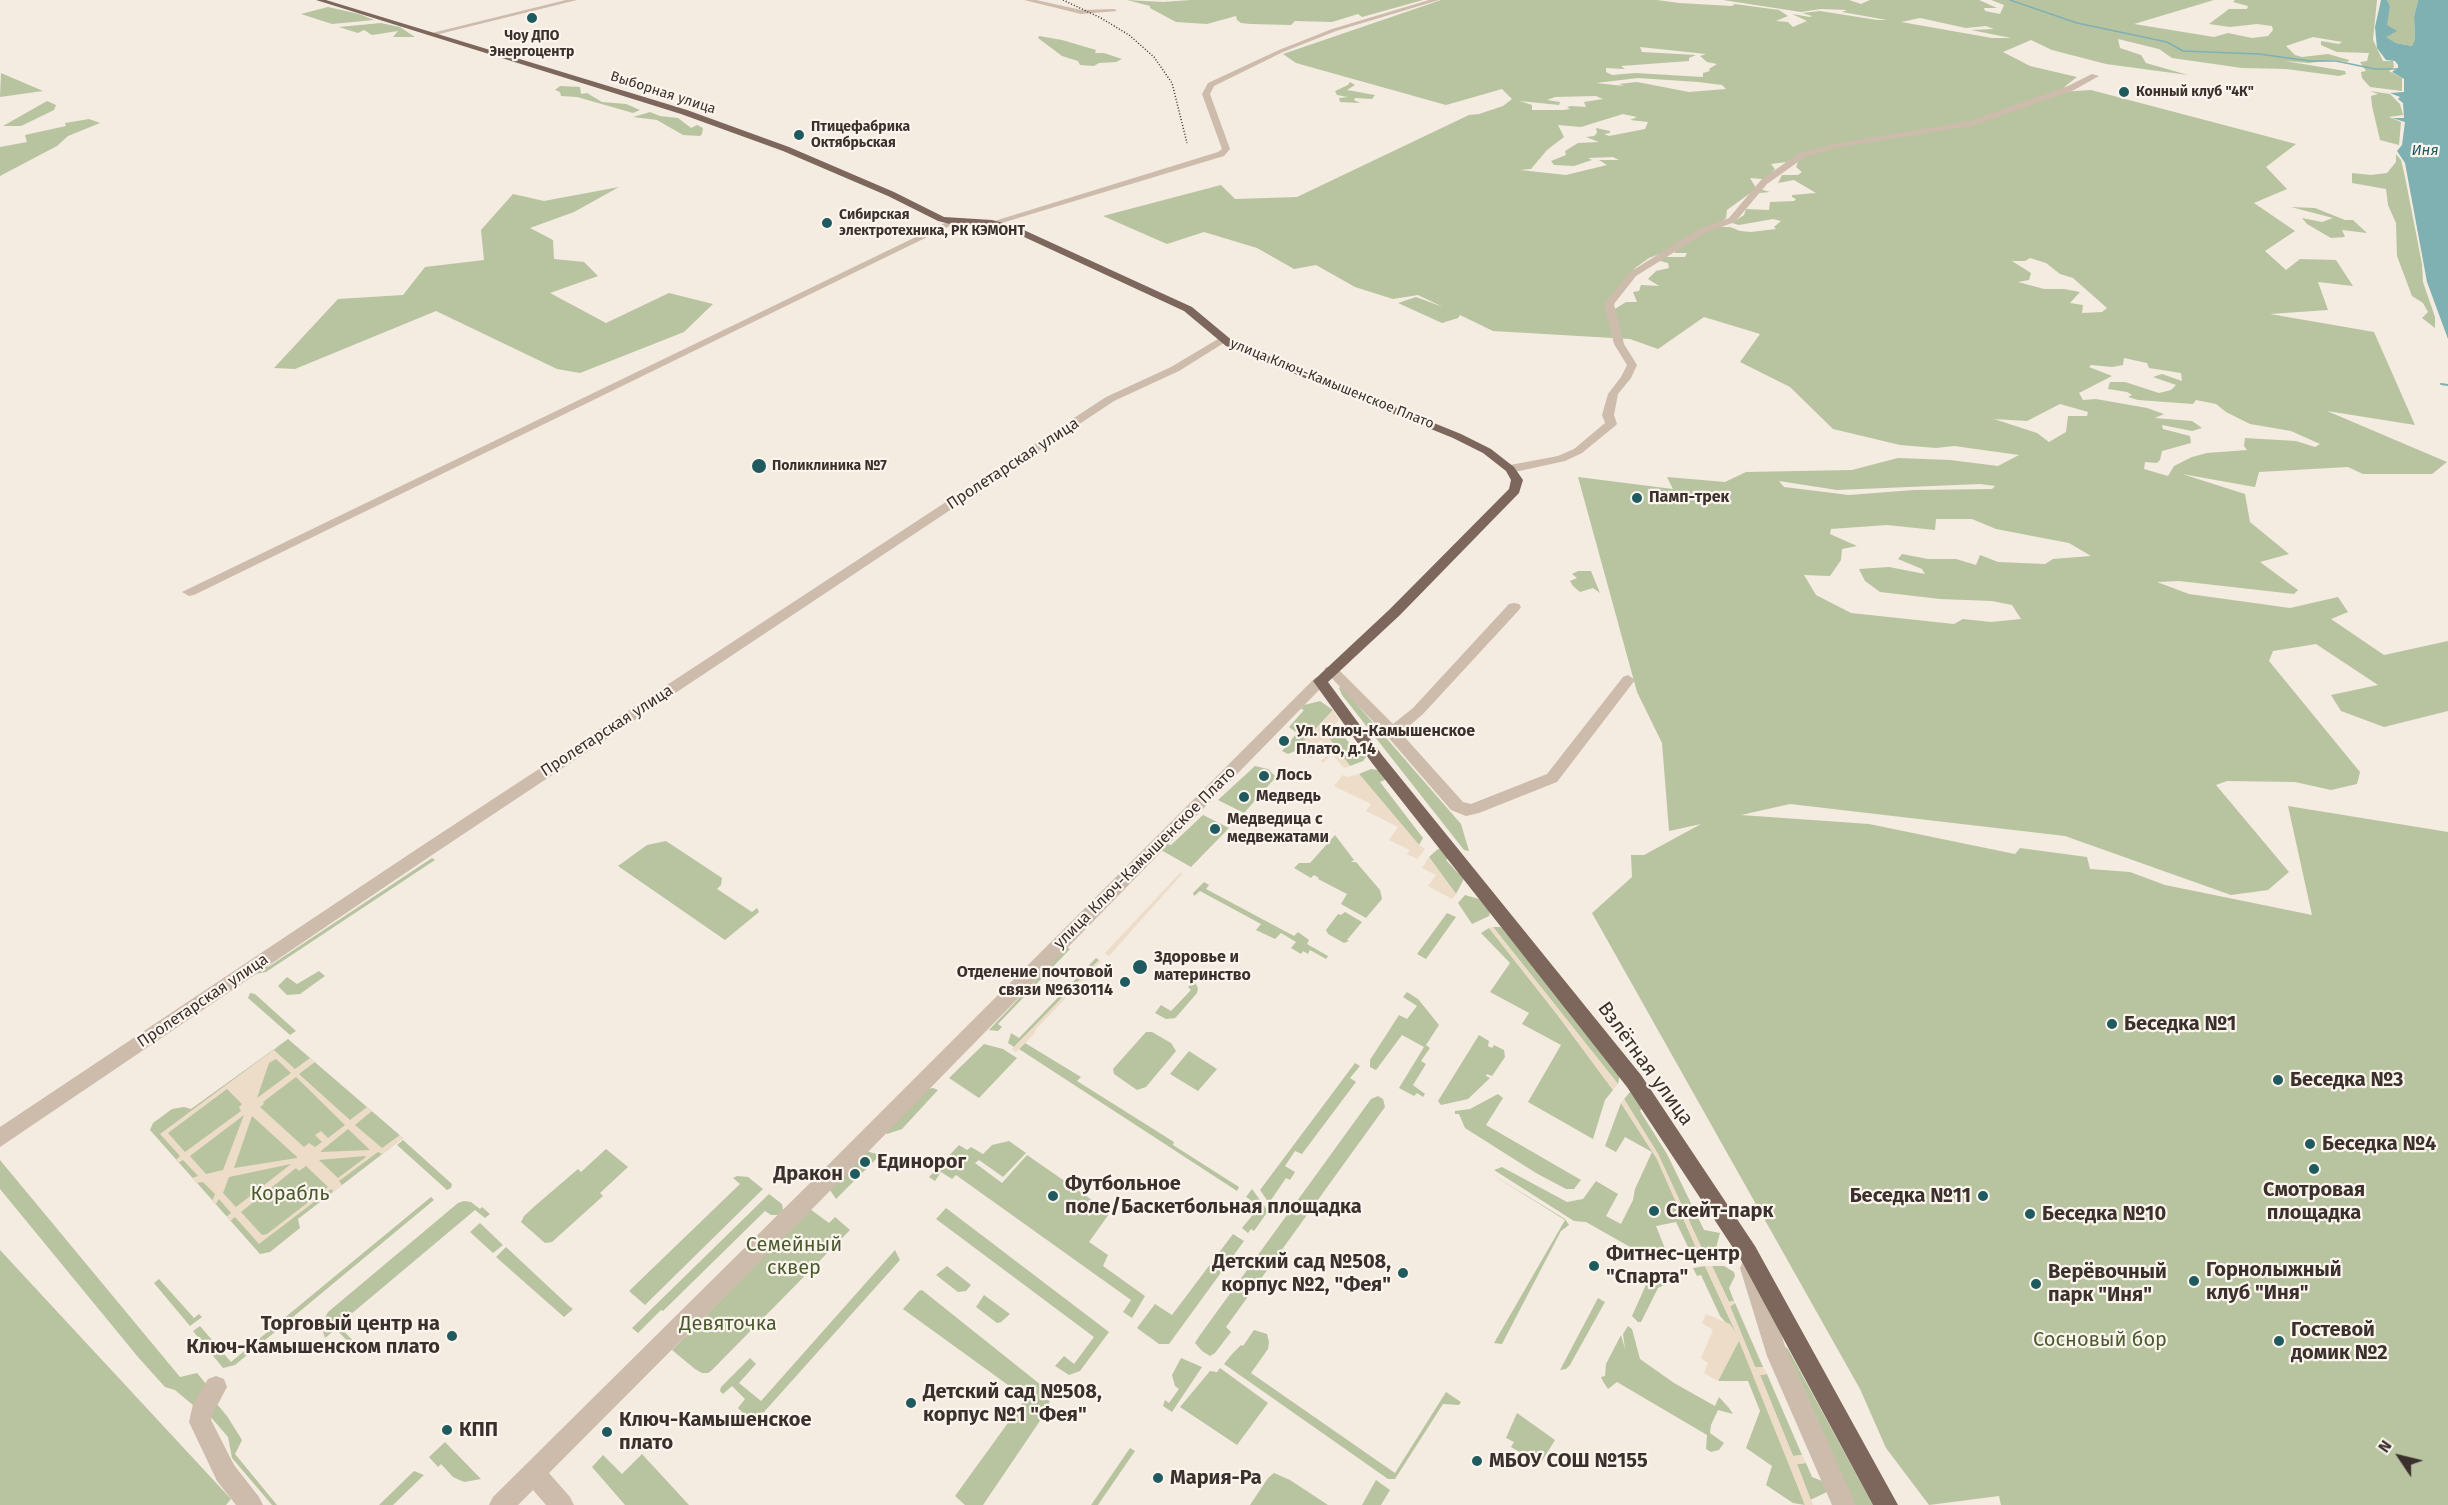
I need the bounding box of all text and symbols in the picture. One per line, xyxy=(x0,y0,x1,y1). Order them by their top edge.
marker: Чоу ДПО Энергоцентр xyxy=(525,11,539,25)
place label: Чоу ДПО Энергоцентр xyxy=(490,28,574,60)
street label: Выборная улица xyxy=(608,68,718,118)
place label: Конный клуб "4К" xyxy=(2136,84,2254,100)
marker: Конный клуб "4К" xyxy=(2117,85,2131,99)
place label: Птицефабрика Октябрьская xyxy=(811,119,910,152)
marker: Птицефабрика Октябрьская xyxy=(792,128,806,142)
water label: Иня xyxy=(2411,142,2439,160)
place label: Сибирская электротехника, РК КЭМОНТ xyxy=(839,207,1025,240)
marker: Сибирская электротехника, РК КЭМОНТ xyxy=(820,216,834,230)
street label: улица Ключ-Камышенское Плато xyxy=(1228,335,1436,433)
street label: Пролетарская улица xyxy=(943,414,1083,514)
marker: Поликлиника №7 xyxy=(750,457,768,475)
place label: Поликлиника №7 xyxy=(772,458,887,474)
place label: Памп-трек xyxy=(1649,488,1729,508)
marker: Памп-трек xyxy=(1630,491,1644,505)
street label: Пролетарская улица xyxy=(537,681,677,781)
place label: Ул. Ключ-Камышенское Плато, д.14 xyxy=(1296,722,1475,760)
marker: Ул. Ключ-Камышенское Плато, д.14 xyxy=(1277,734,1291,748)
street label: улица Ключ-Камышенское Плато xyxy=(1050,763,1240,953)
place label: Лось xyxy=(1276,766,1312,786)
marker: Лось xyxy=(1257,769,1271,783)
place label: Медведь xyxy=(1256,787,1321,807)
marker: Медведь xyxy=(1237,790,1251,804)
place label: Медведица с медвежатами xyxy=(1227,810,1329,848)
marker: Медведица с медвежатами xyxy=(1208,822,1222,836)
place label: Здоровье и материнство xyxy=(1154,948,1251,986)
street label: Пролетарская улица xyxy=(134,950,272,1052)
marker: Здоровье и материнство xyxy=(1131,958,1149,976)
place label: Отделение почтовой связи №630114 xyxy=(957,963,1113,1001)
marker: Отделение почтовой связи №630114 xyxy=(1118,975,1132,989)
street label: Взлётная улица xyxy=(1592,997,1698,1131)
place label: Беседка №1 xyxy=(2124,1012,2236,1036)
marker: Беседка №1 xyxy=(2105,1017,2119,1031)
place label: Беседка №3 xyxy=(2290,1068,2403,1092)
marker: Беседка №3 xyxy=(2271,1073,2285,1087)
place label: Беседка №4 xyxy=(2322,1132,2436,1156)
marker: Беседка №4 xyxy=(2303,1137,2317,1151)
place label: Единорог xyxy=(877,1150,966,1174)
marker: Единорог xyxy=(858,1155,872,1169)
place label: Дракон xyxy=(774,1162,843,1186)
marker: Смотровая площадка xyxy=(2307,1162,2321,1176)
marker: Дракон xyxy=(848,1167,862,1181)
place label: Футбольное поле/Баскетбольная площадка xyxy=(1065,1172,1362,1219)
place label: Смотровая площадка xyxy=(2263,1178,2365,1225)
park label: Корабль xyxy=(251,1182,329,1206)
place label: Беседка №11 xyxy=(1850,1184,1971,1208)
marker: Футбольное поле/Баскетбольная площадка xyxy=(1046,1189,1060,1203)
marker: Беседка №11 xyxy=(1976,1189,1990,1203)
place label: Скейт-парк xyxy=(1666,1199,1774,1223)
place label: Беседка №10 xyxy=(2042,1202,2166,1226)
marker: Скейт-парк xyxy=(1647,1204,1661,1218)
marker: Беседка №10 xyxy=(2023,1207,2037,1221)
park label: Семейный сквер xyxy=(746,1233,842,1280)
place label: Фитнес-центр "Спарта" xyxy=(1606,1242,1740,1289)
place label: Детский сад №508, корпус №2, "Фея" xyxy=(1212,1250,1391,1297)
place label: Горнолыжный клуб "Иня" xyxy=(2206,1258,2342,1305)
marker: Фитнес-центр "Спарта" xyxy=(1587,1259,1601,1273)
place label: Верёвочный парк "Иня" xyxy=(2048,1260,2167,1307)
marker: Детский сад №508, корпус №2, "Фея" xyxy=(1396,1266,1410,1280)
marker: Горнолыжный клуб "Иня" xyxy=(2187,1274,2201,1288)
marker: Верёвочный парк "Иня" xyxy=(2029,1277,2043,1291)
place label: Торговый центр на Ключ-Камышенском плато xyxy=(186,1312,440,1359)
park label: Девяточка xyxy=(679,1312,777,1336)
place label: Гостевой домик №2 xyxy=(2291,1318,2388,1365)
park label: Сосновый бор xyxy=(2033,1328,2167,1352)
marker: Торговый центр на Ключ-Камышенском плато xyxy=(445,1329,459,1343)
marker: Гостевой домик №2 xyxy=(2272,1334,2286,1348)
place label: Детский сад №508, корпус №1 "Фея" xyxy=(923,1380,1102,1427)
marker: Детский сад №508, корпус №1 "Фея" xyxy=(904,1396,918,1410)
place label: Ключ-Камышенское плато xyxy=(619,1408,811,1455)
place label: КПП xyxy=(459,1418,498,1442)
marker: КПП xyxy=(440,1423,454,1437)
marker: Ключ-Камышенское плато xyxy=(600,1425,614,1439)
north arrow xyxy=(2370,1427,2430,1487)
text: N xyxy=(2374,1437,2396,1456)
place label: МБОУ СОШ №155 xyxy=(1489,1449,1648,1473)
marker: МБОУ СОШ №155 xyxy=(1470,1454,1484,1468)
place label: Мария-Ра xyxy=(1170,1466,1262,1490)
marker: Мария-Ра xyxy=(1151,1471,1165,1485)

